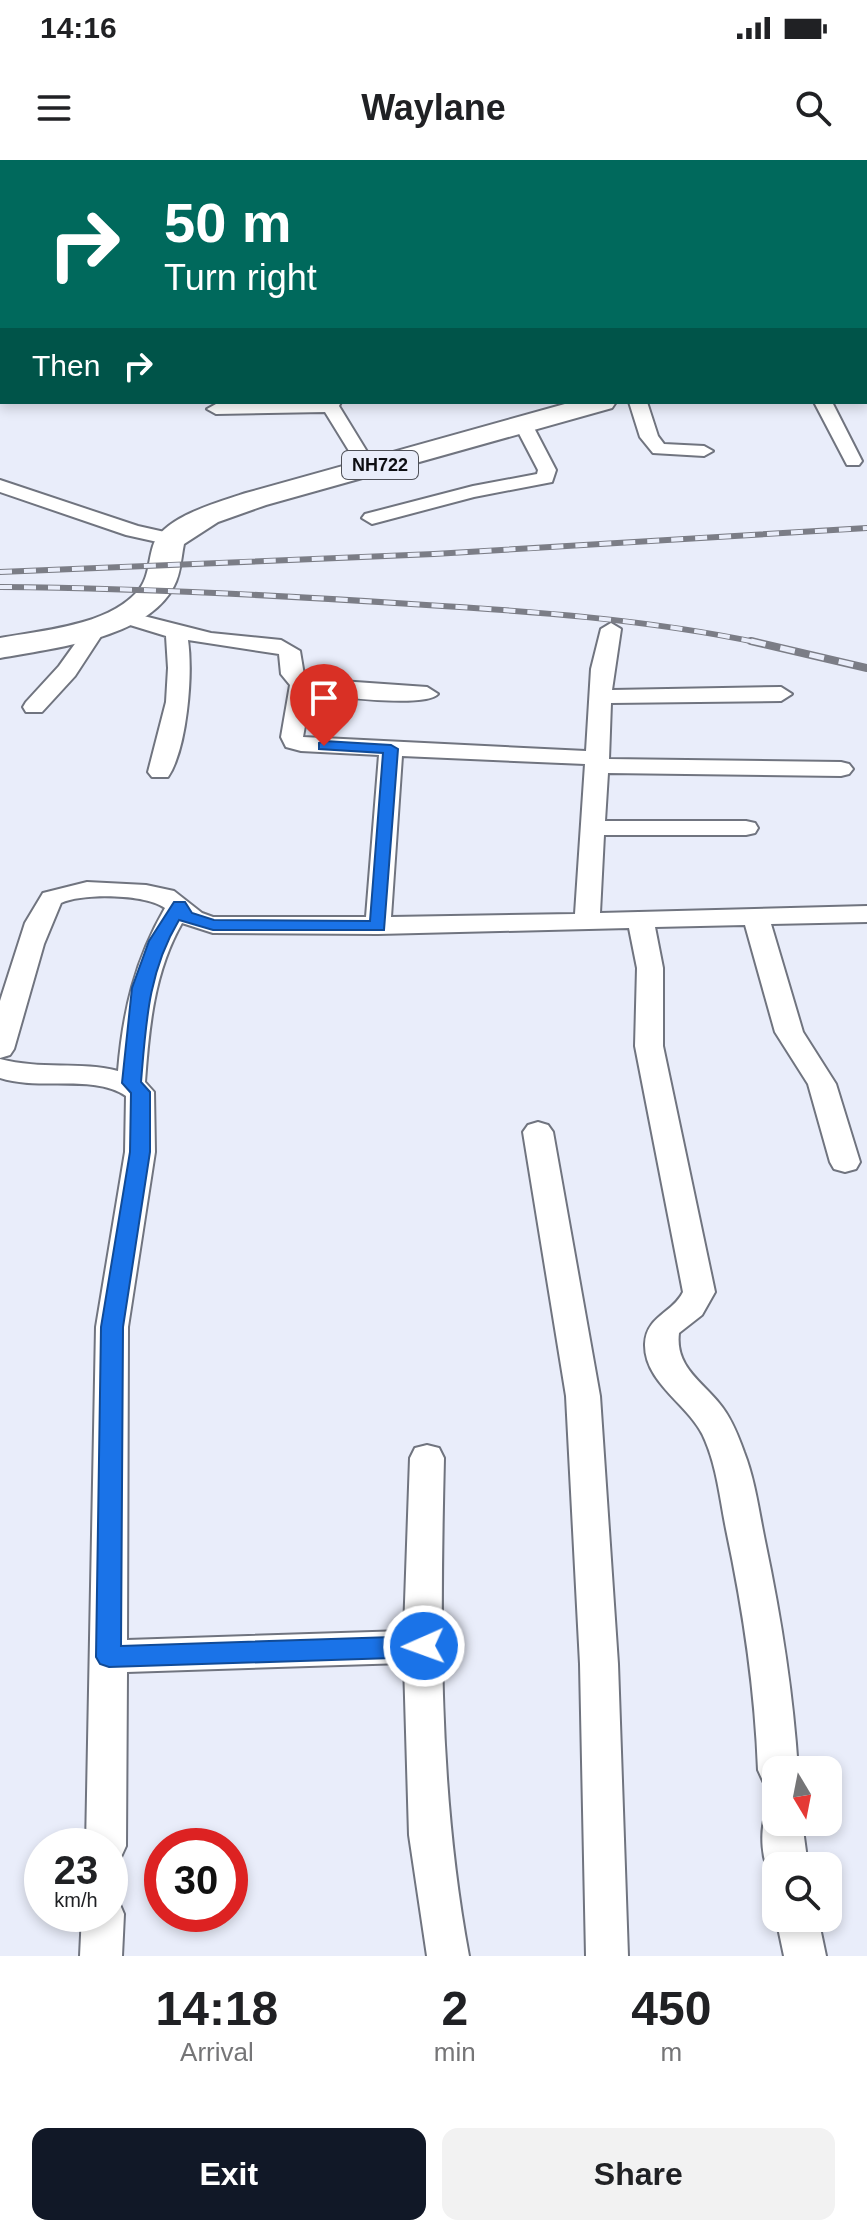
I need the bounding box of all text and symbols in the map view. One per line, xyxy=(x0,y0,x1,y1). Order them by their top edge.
text: 14:16 xyxy=(40,11,117,44)
icon: menu xyxy=(32,86,76,130)
icon: search xyxy=(791,86,835,130)
text: Waylane xyxy=(361,87,506,128)
text: 50 m xyxy=(164,191,292,254)
icon: right xyxy=(32,192,136,296)
text: Turn right xyxy=(164,257,317,298)
icon: right xyxy=(116,344,160,388)
text: Then xyxy=(32,349,100,382)
road number: NH722 xyxy=(342,451,418,479)
pin xyxy=(290,664,358,746)
icon: arrive xyxy=(302,676,346,720)
position arrow xyxy=(382,1604,466,1688)
north arrow xyxy=(762,1756,842,1836)
map controls xyxy=(762,1756,842,1932)
speed limit sign: 30 xyxy=(144,1828,248,1932)
text: 23 xyxy=(54,1848,98,1892)
button: search xyxy=(762,1852,842,1932)
text: km/h xyxy=(54,1889,98,1911)
text: 14:18 xyxy=(156,1982,278,2035)
text: 2 xyxy=(441,1982,468,2035)
text: 450 xyxy=(631,1982,711,2035)
text: Arrival xyxy=(180,2037,254,2067)
text: min xyxy=(434,2037,476,2067)
text: m xyxy=(661,2037,682,2067)
button: Exit xyxy=(32,2128,426,2220)
button: Share xyxy=(442,2128,835,2220)

